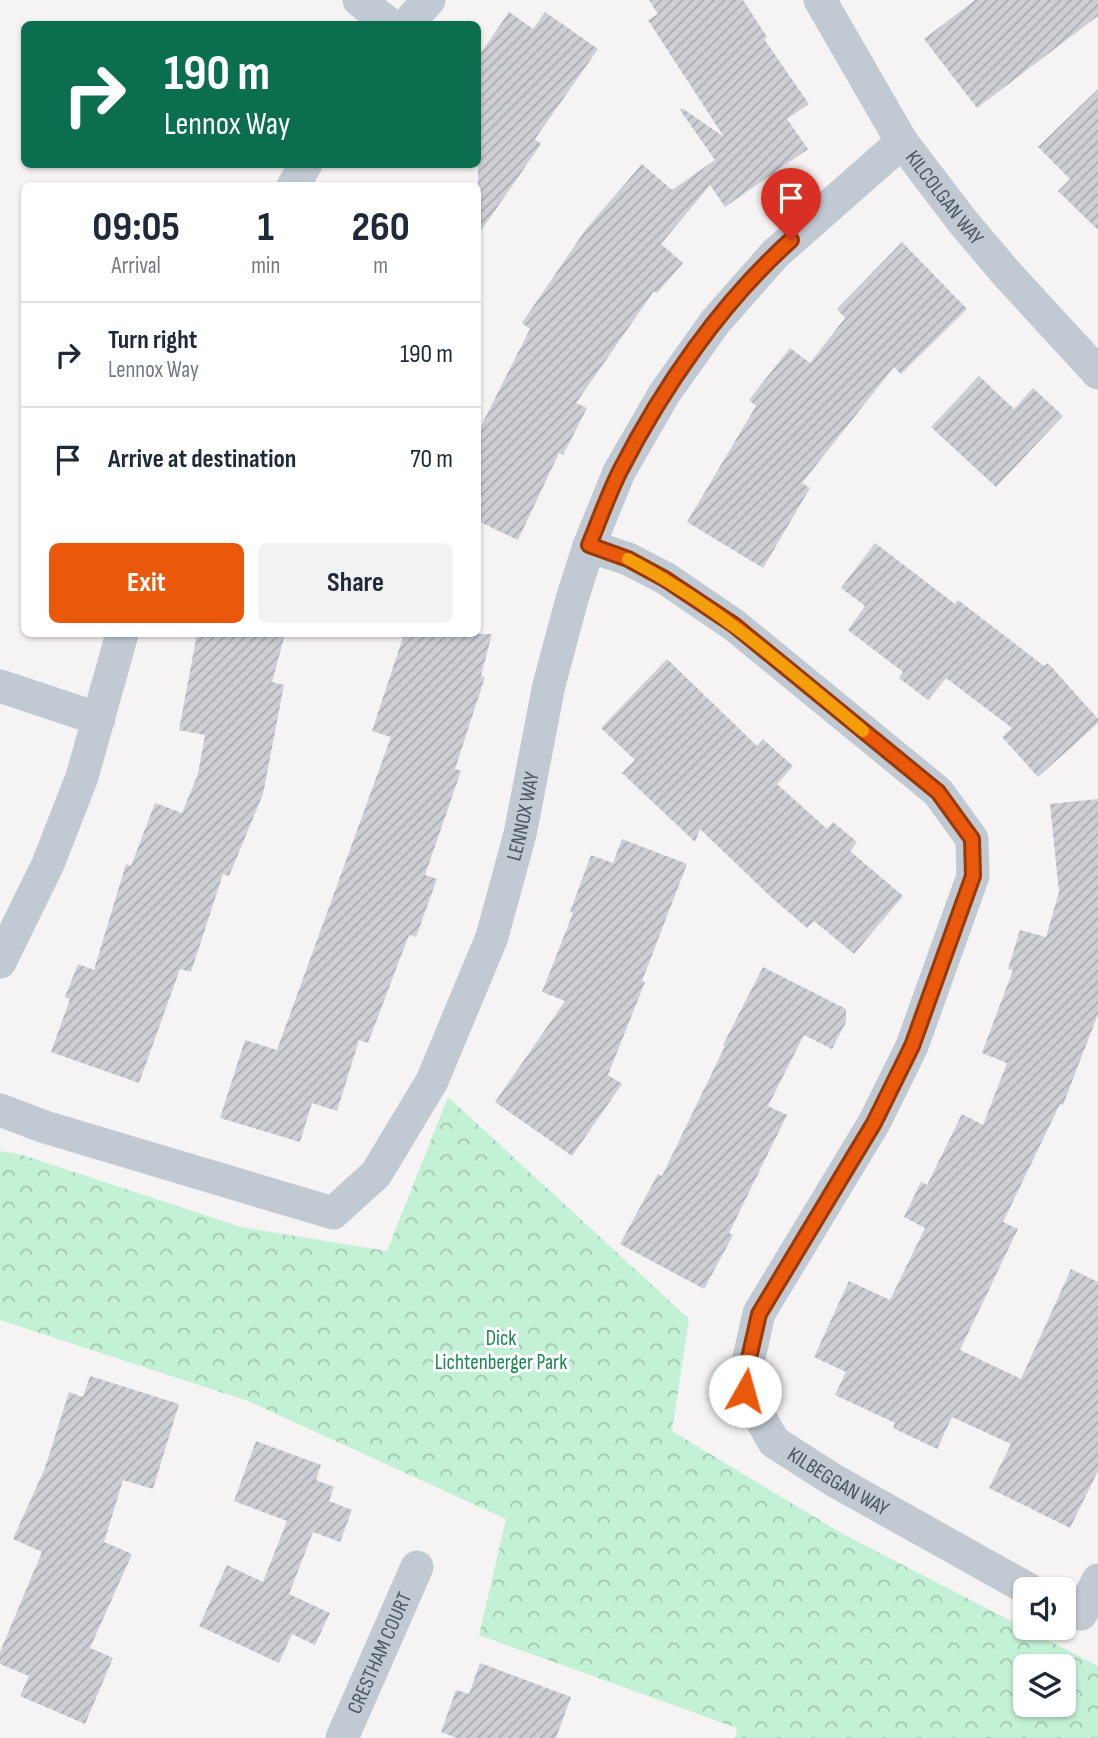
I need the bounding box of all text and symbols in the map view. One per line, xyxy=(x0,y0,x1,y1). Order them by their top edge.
text: 190 m xyxy=(164,45,270,104)
icon: right xyxy=(49,49,140,140)
text: Lennox Way xyxy=(164,105,290,144)
street label: KILCOLGAN WAY xyxy=(900,146,989,250)
pin xyxy=(761,168,821,240)
icon: arrive xyxy=(772,179,810,217)
text: 09:05 xyxy=(92,202,180,253)
text: 1 xyxy=(258,202,274,253)
text: 260 xyxy=(352,202,410,253)
text: Arrival xyxy=(111,252,161,280)
text: min xyxy=(251,252,280,280)
text: m xyxy=(373,252,388,280)
text: Turn right xyxy=(108,325,197,356)
icon: right xyxy=(49,336,87,374)
text: 190 m xyxy=(400,339,453,370)
text: Lennox Way xyxy=(108,356,199,384)
icon: arrive xyxy=(49,441,87,479)
text: Arrive at destination xyxy=(108,444,296,475)
text: 70 m xyxy=(410,444,453,475)
button: Exit xyxy=(49,543,244,623)
button: Share xyxy=(258,543,453,623)
street label: LENNOX WAY xyxy=(501,770,545,864)
park label: Dick Lichtenberger Park xyxy=(435,1326,567,1375)
position arrow xyxy=(708,1354,782,1428)
street label: KILBEGGAN WAY xyxy=(783,1442,893,1522)
map controls xyxy=(1013,1577,1076,1717)
button: sound xyxy=(1013,1577,1076,1640)
street label: CRESTHAM COURT xyxy=(342,1588,418,1718)
button: layers xyxy=(1013,1654,1076,1717)

